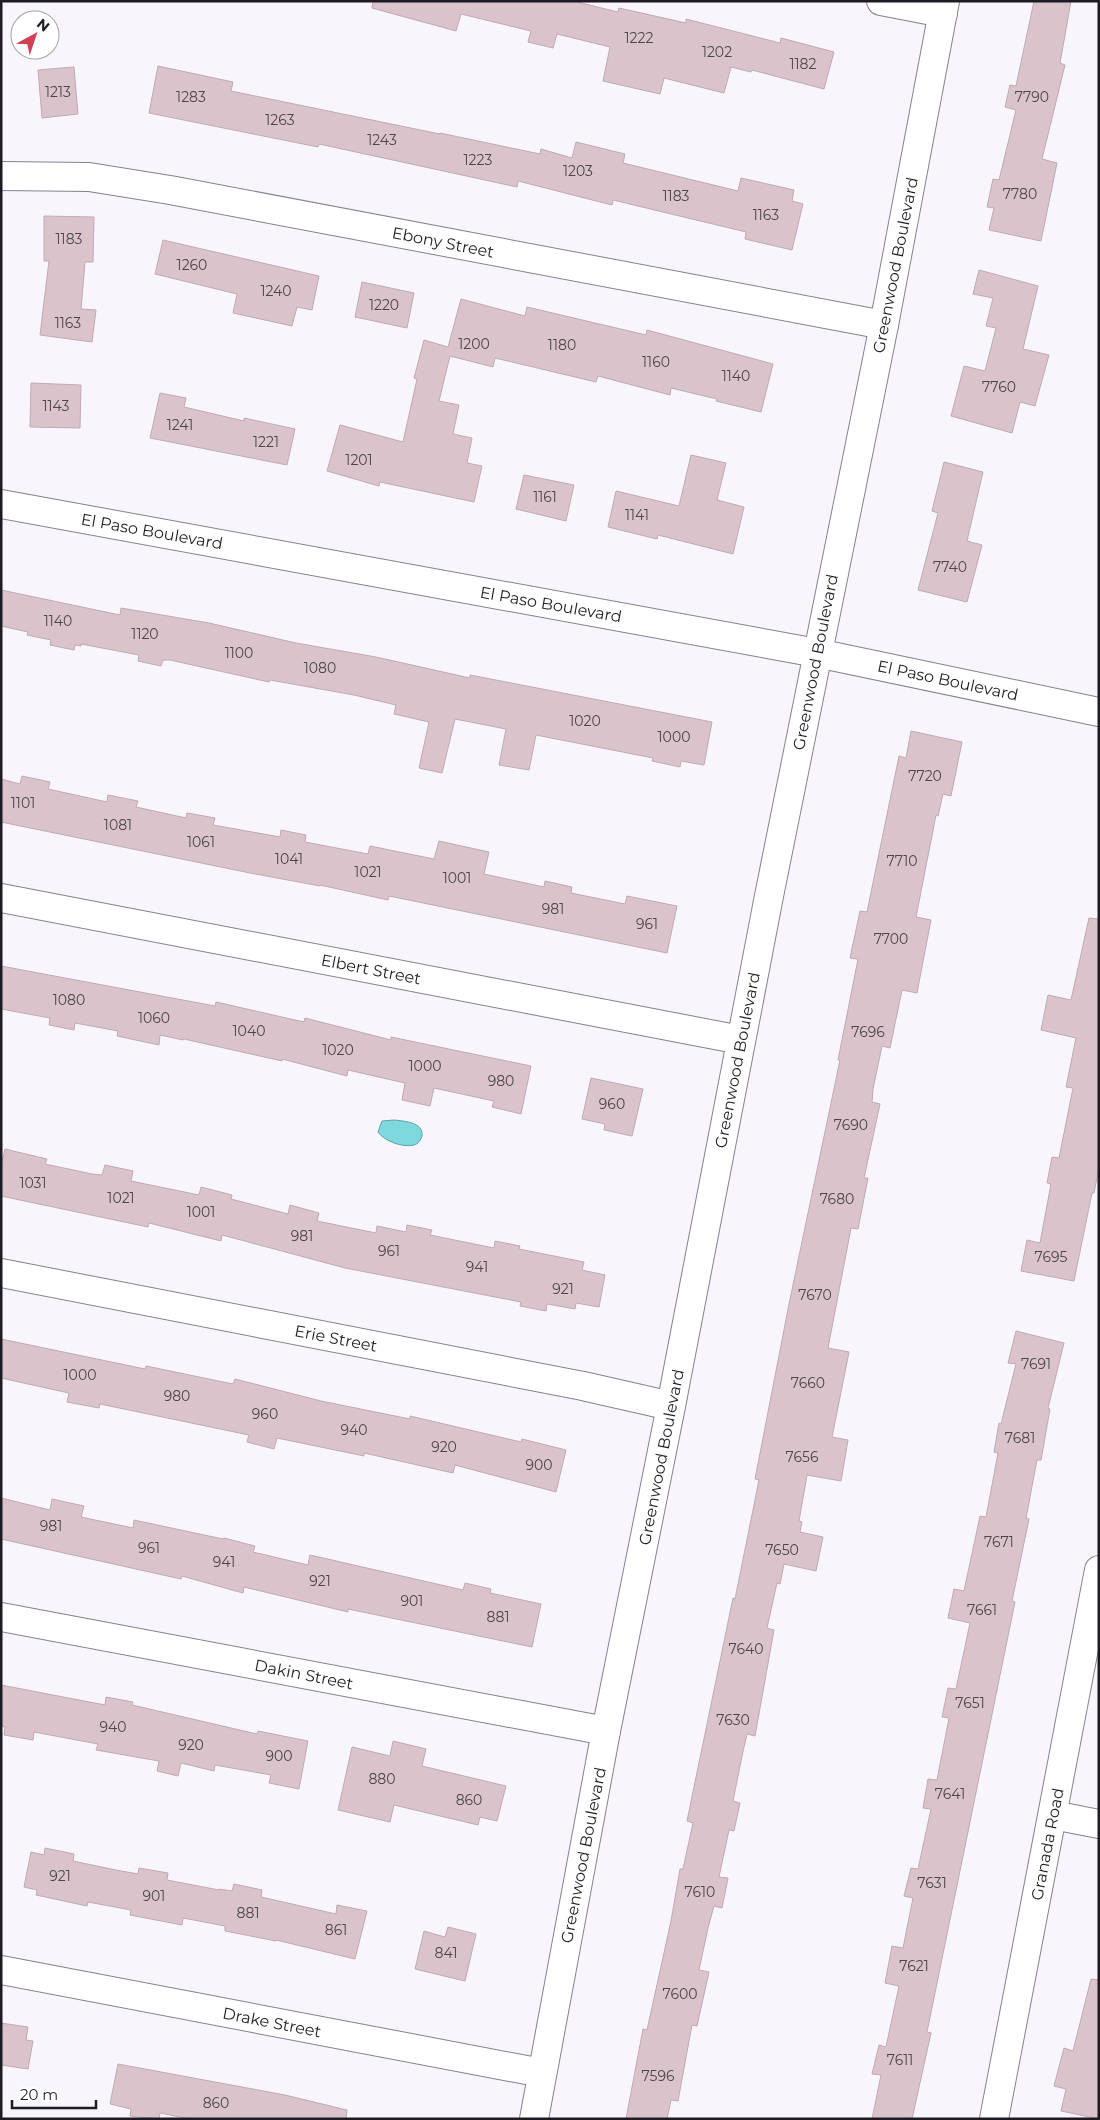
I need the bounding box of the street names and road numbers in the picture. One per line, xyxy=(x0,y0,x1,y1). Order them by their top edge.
street label: Greenwood Boulevard xyxy=(869,175,922,355)
street label: Ebony Street xyxy=(390,223,496,262)
street label: El Paso Boulevard xyxy=(80,510,224,553)
street label: Greenwood Boulevard xyxy=(789,572,842,752)
street label: El Paso Boulevard xyxy=(479,583,623,626)
street label: El Paso Boulevard xyxy=(876,656,1020,705)
street label: Elbert Street xyxy=(319,951,423,989)
street label: Greenwood Boulevard xyxy=(711,970,764,1150)
street label: Erie Street xyxy=(293,1321,379,1356)
street label: Greenwood Boulevard xyxy=(635,1367,688,1547)
street label: Dakin Street xyxy=(253,1656,355,1693)
street label: Greenwood Boulevard xyxy=(557,1765,610,1945)
street label: Granada Road xyxy=(1027,1786,1068,1902)
street label: Drake Street xyxy=(221,2004,323,2041)

